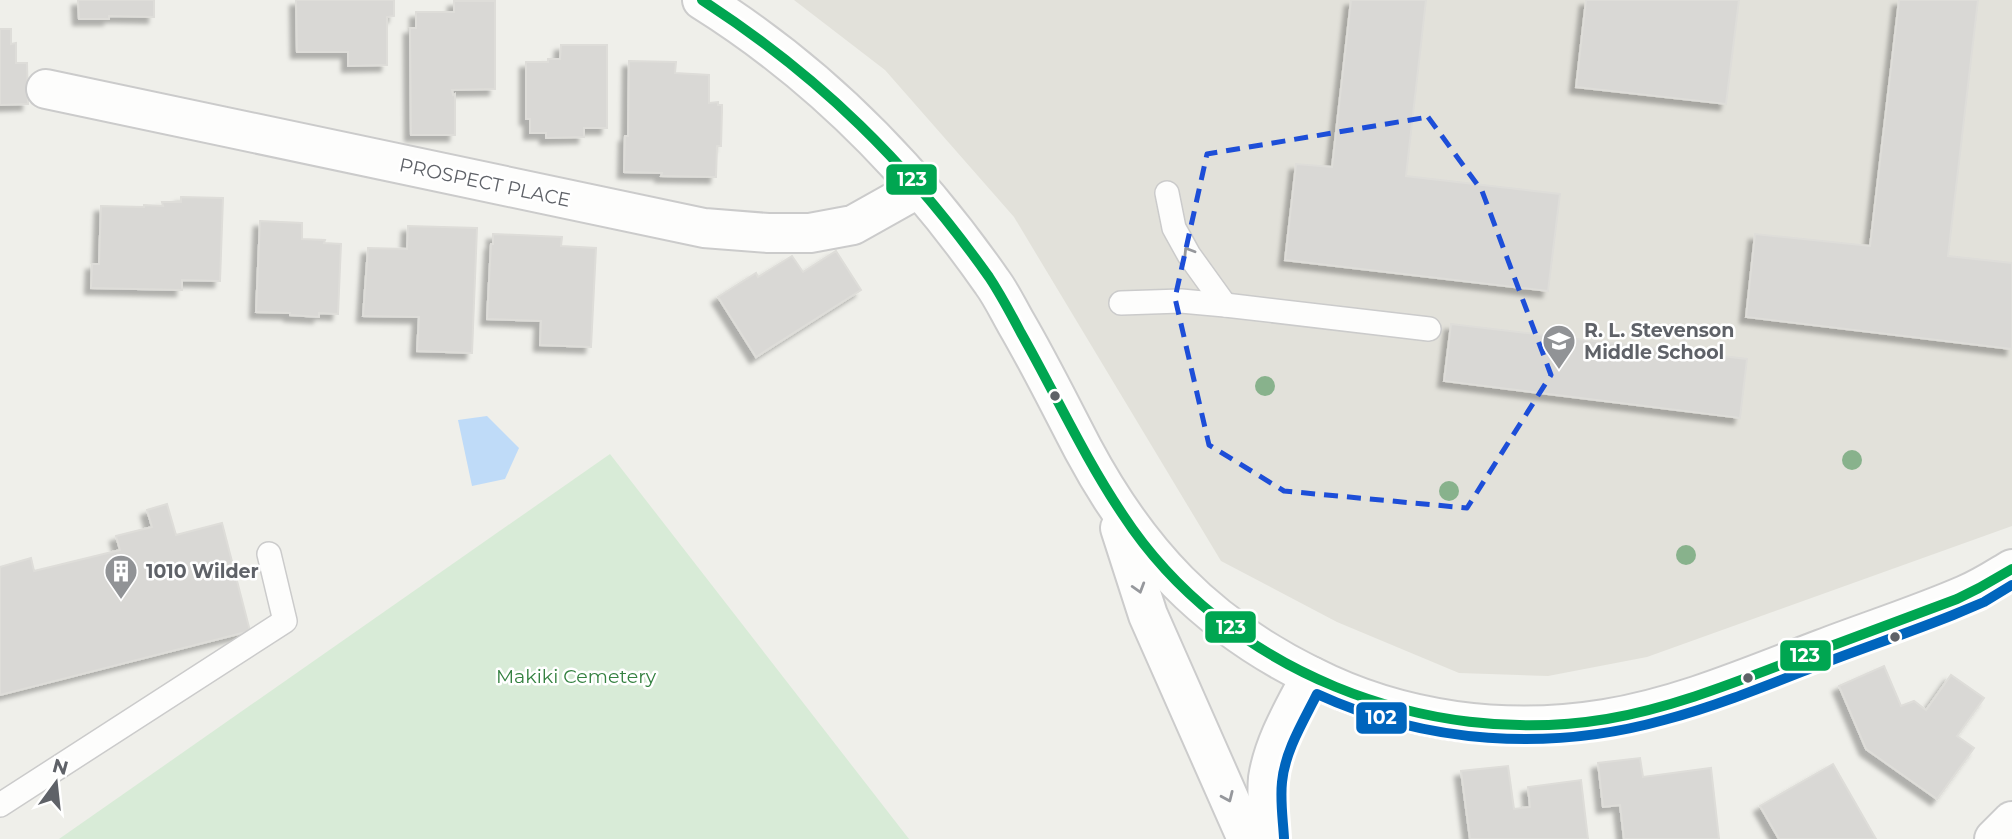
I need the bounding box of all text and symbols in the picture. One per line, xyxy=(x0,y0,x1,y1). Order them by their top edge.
street label: PROSPECT PLACE xyxy=(397,153,573,212)
line badge: 123 xyxy=(885,163,938,196)
text: 123 xyxy=(897,168,927,191)
one-way arrow xyxy=(1184,247,1197,260)
place label: R. L. Stevenson Middle School xyxy=(1584,319,1734,364)
school or university icon: R. L. Stevenson Middle School xyxy=(1540,322,1578,371)
unlabelled marker xyxy=(1048,389,1062,403)
building icon: 1010 Wilder xyxy=(102,552,140,601)
place label: 1010 Wilder xyxy=(146,560,259,583)
one-way arrow xyxy=(1131,581,1145,593)
line badge: 123 xyxy=(1204,610,1257,644)
text: 123 xyxy=(1216,616,1246,639)
unlabelled marker xyxy=(1888,630,1902,644)
line badge: 123 xyxy=(1779,639,1832,672)
text: 123 xyxy=(1790,644,1820,667)
park label: Makiki Cemetery xyxy=(496,665,657,688)
unlabelled marker xyxy=(1741,671,1755,685)
line badge: 102 xyxy=(1355,701,1408,735)
text: 102 xyxy=(1365,706,1397,729)
north arrow xyxy=(21,748,91,818)
text: N xyxy=(50,754,71,780)
one-way arrow xyxy=(1220,790,1234,802)

